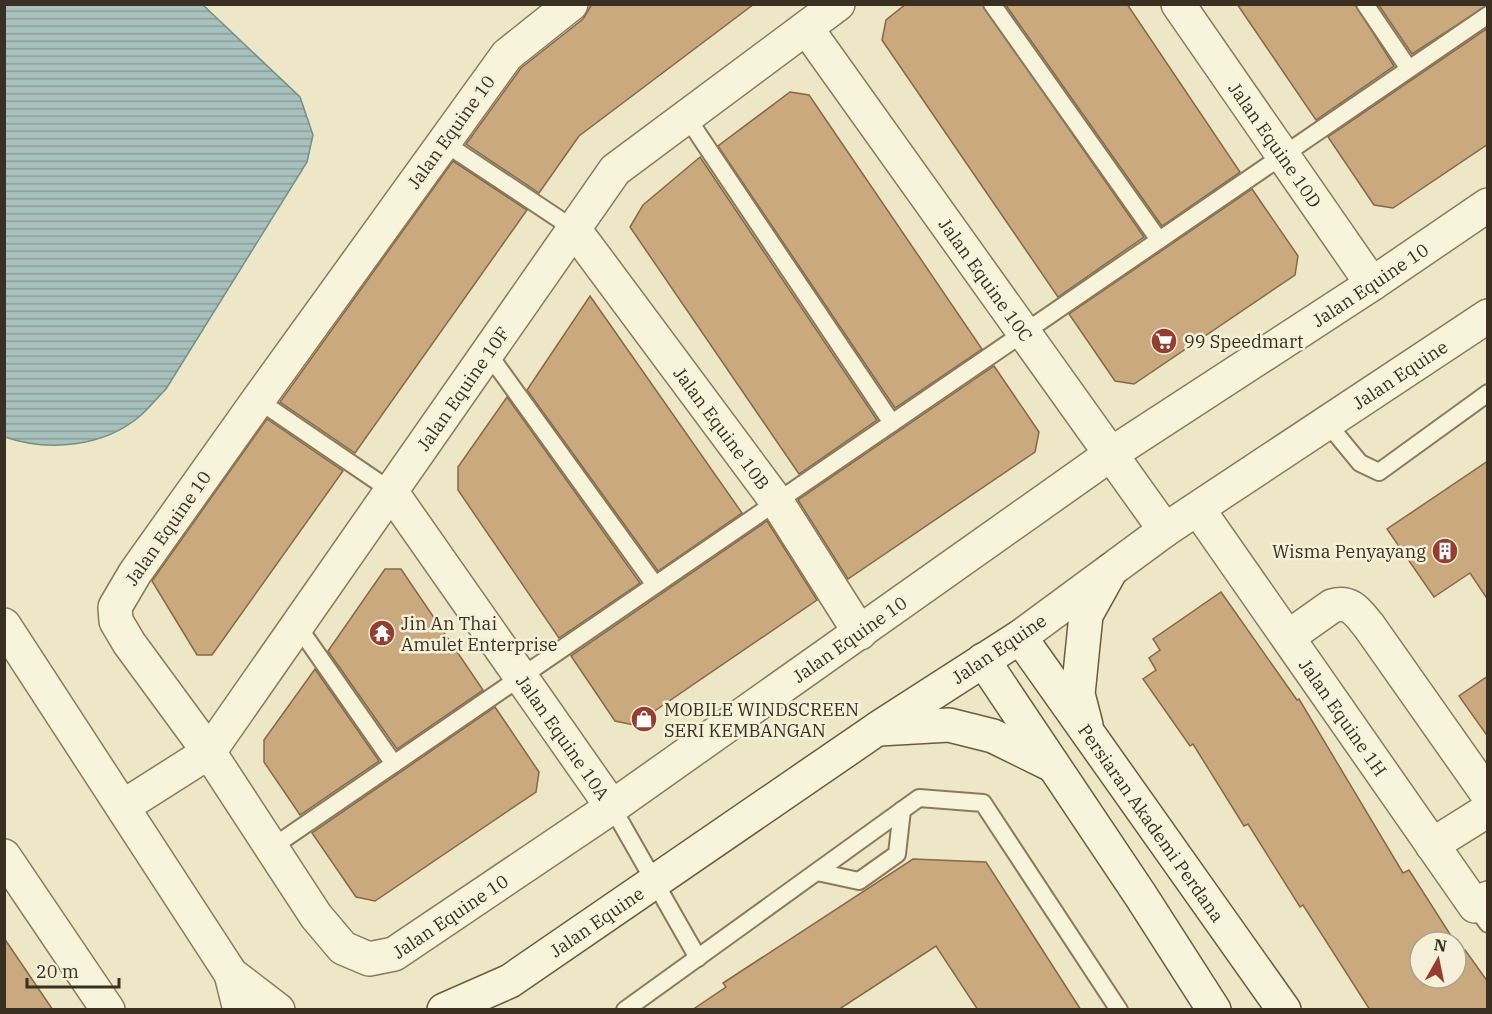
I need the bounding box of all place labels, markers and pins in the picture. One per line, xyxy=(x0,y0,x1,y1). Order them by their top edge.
supermarket icon: 99 Speedmart xyxy=(1149,326,1179,356)
place label: 99 Speedmart xyxy=(1184,330,1303,353)
building icon: Wisma Penyayang xyxy=(1430,536,1460,566)
place label: Wisma Penyayang xyxy=(1272,540,1426,563)
place label: Jin An Thai Amulet Enterprise xyxy=(401,612,557,656)
temple icon: Jin An Thai Amulet Enterprise xyxy=(367,618,397,648)
place label: MOBILE WINDSCREEN SERI KEMBANGAN xyxy=(664,698,859,742)
shop icon: MOBILE WINDSCREEN SERI KEMBANGAN xyxy=(629,704,659,734)

